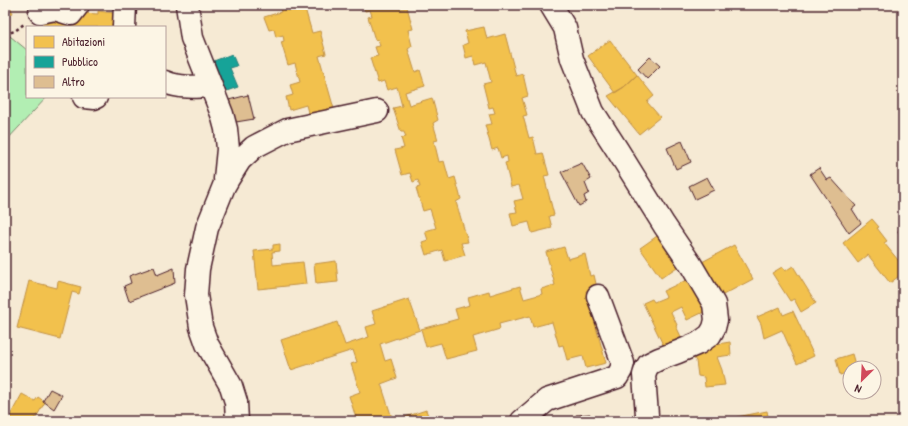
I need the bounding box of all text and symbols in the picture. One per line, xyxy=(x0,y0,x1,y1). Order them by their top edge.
legend xyxy=(26,26,166,98)
text: Abitazioni xyxy=(62,33,105,50)
text: Pubblico xyxy=(62,53,98,70)
text: Altro xyxy=(62,73,85,90)
north arrow xyxy=(842,360,882,400)
text: N xyxy=(852,381,863,397)

